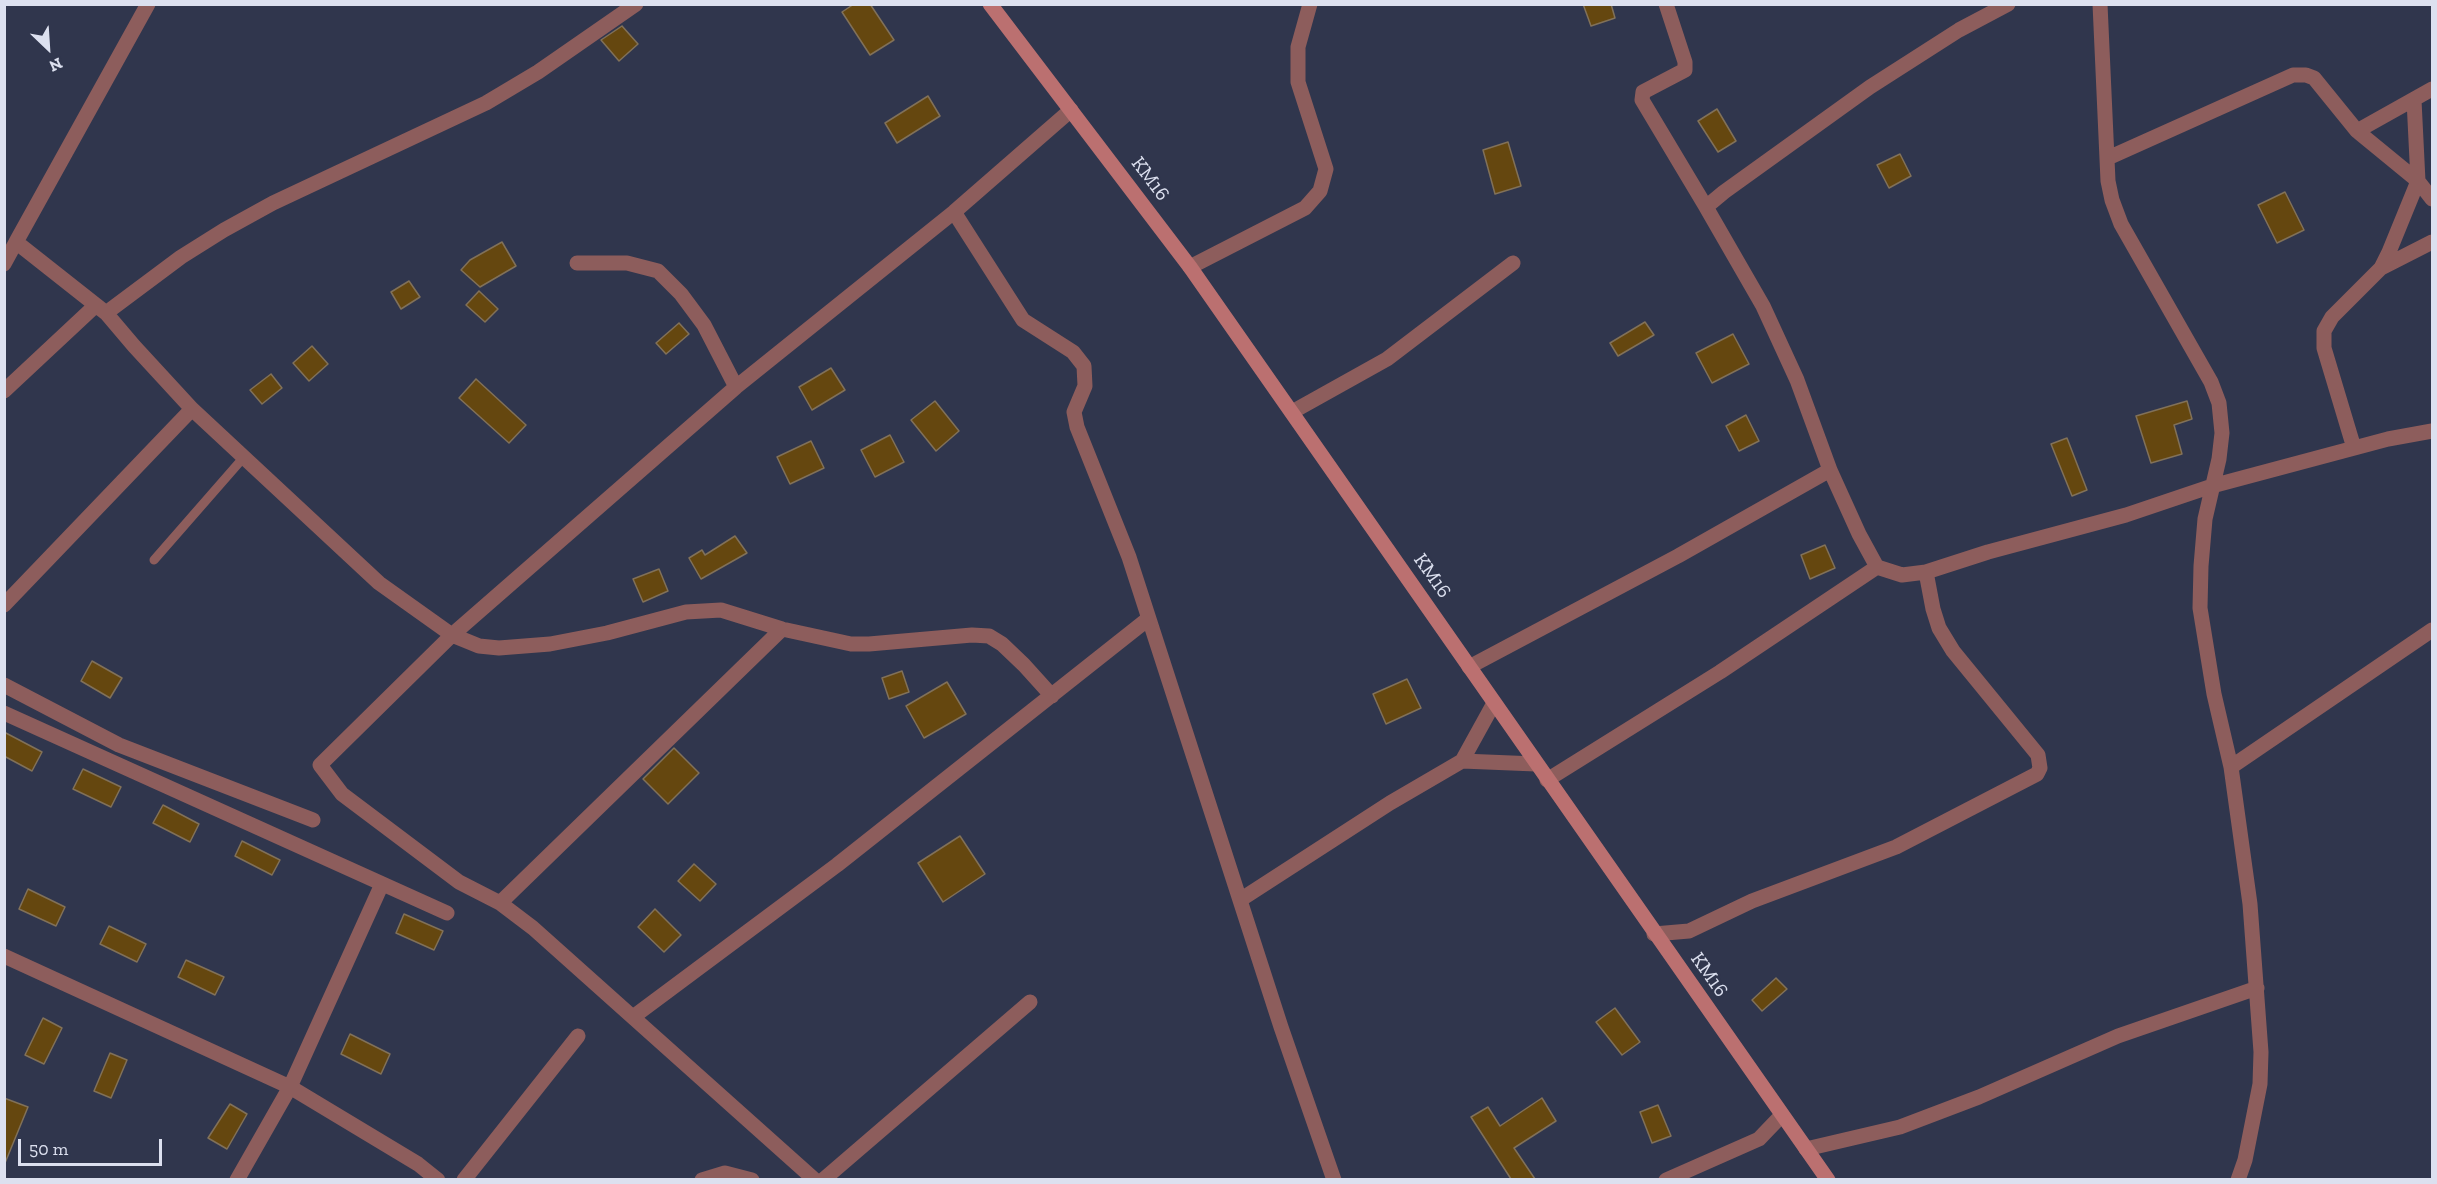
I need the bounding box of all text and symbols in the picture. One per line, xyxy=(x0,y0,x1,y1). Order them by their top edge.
north arrow xyxy=(18,18,78,78)
text: N xyxy=(46,54,65,76)
street label: KM16 xyxy=(1126,152,1174,206)
street label: KM16 xyxy=(1408,549,1456,603)
street label: KM16 xyxy=(1685,948,1733,1002)
scale bar xyxy=(21,1127,165,1165)
text: 50 m xyxy=(29,1138,68,1160)

